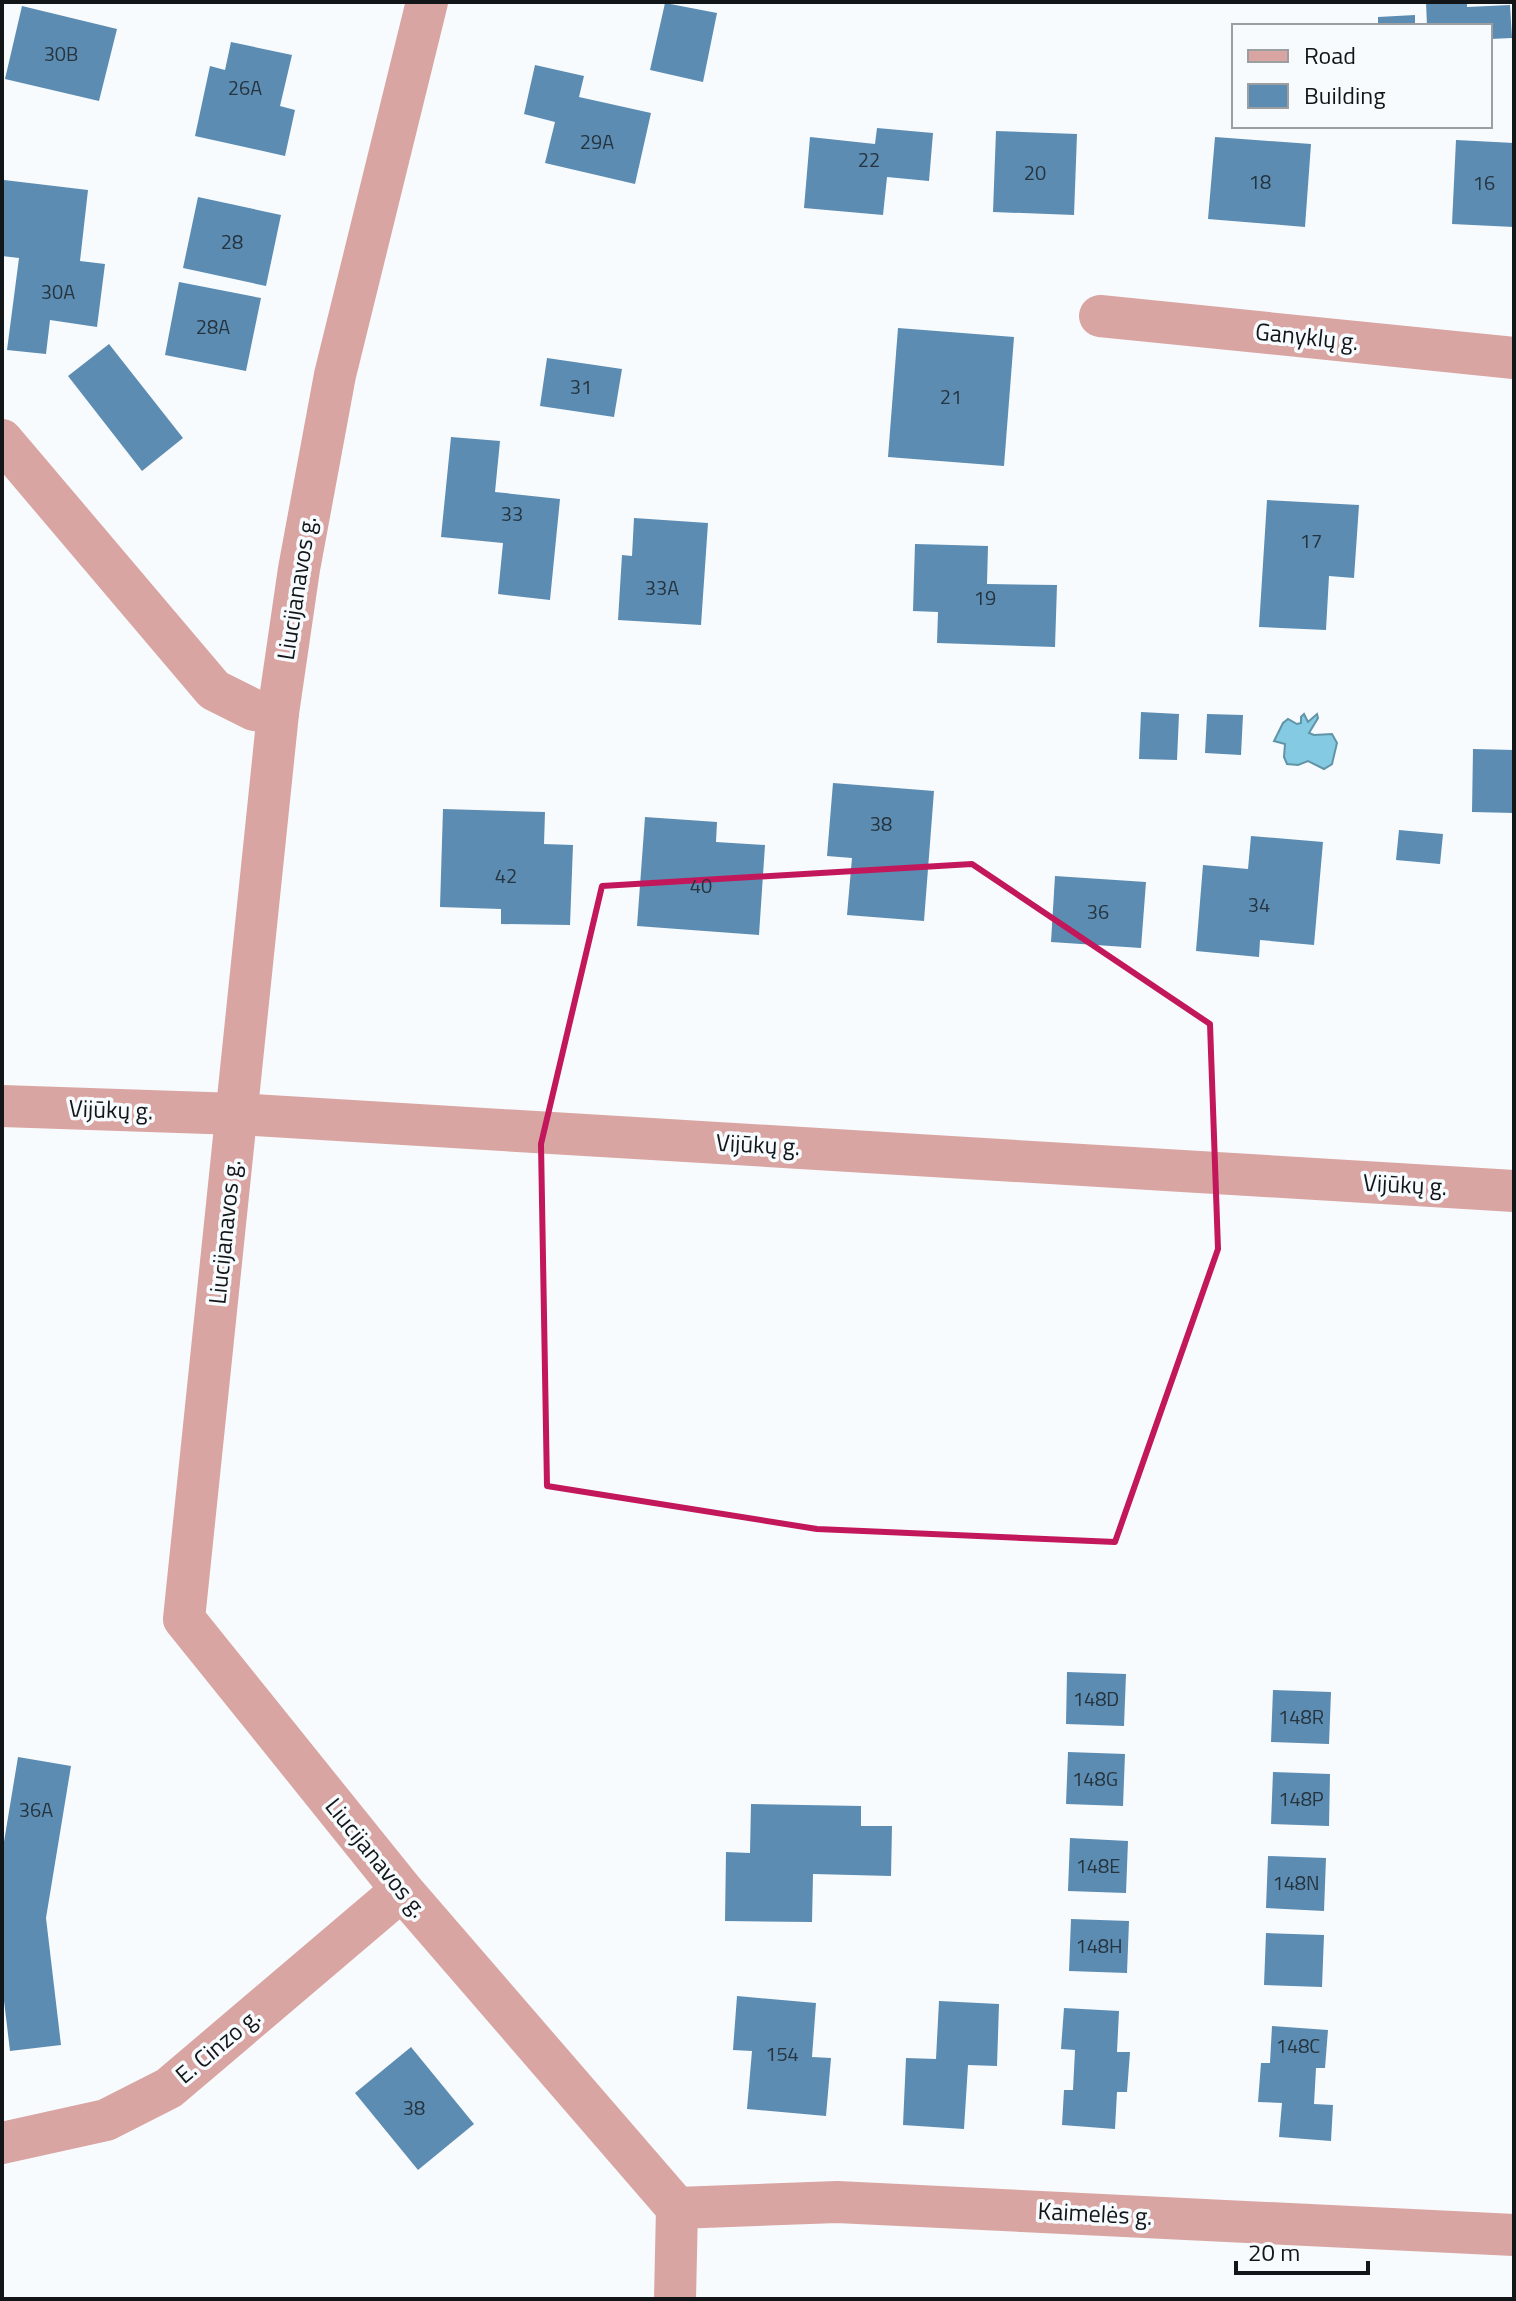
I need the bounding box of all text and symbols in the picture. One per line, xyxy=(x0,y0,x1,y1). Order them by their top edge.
legend xyxy=(1232,24,1492,128)
text: Road xyxy=(1304,37,1356,73)
house number: 30B xyxy=(44,38,78,69)
house number: 26A xyxy=(228,72,262,103)
text: Building xyxy=(1304,77,1386,113)
house number: 29A xyxy=(580,126,614,157)
house number: 22 xyxy=(858,144,880,175)
house number: 20 xyxy=(1024,157,1046,188)
house number: 18 xyxy=(1249,166,1271,197)
house number: 16 xyxy=(1473,167,1495,198)
house number: 28 xyxy=(221,226,243,257)
house number: 30A xyxy=(41,276,75,307)
house number: 28A xyxy=(196,311,230,342)
street label: Ganyklų g. xyxy=(1254,313,1361,359)
house number: 31 xyxy=(570,371,592,402)
house number: 21 xyxy=(940,381,962,412)
house number: 33 xyxy=(501,498,523,529)
street label: Liucijanavos g. xyxy=(267,513,325,662)
house number: 17 xyxy=(1300,525,1322,556)
house number: 33A xyxy=(645,572,679,603)
house number: 19 xyxy=(974,582,996,613)
house number: 38 xyxy=(870,808,892,839)
house number: 42 xyxy=(495,860,517,891)
house number: 40 xyxy=(690,870,712,901)
house number: 34 xyxy=(1248,889,1270,920)
house number: 36 xyxy=(1087,896,1109,927)
street label: Vijūkų g. xyxy=(68,1090,154,1128)
street label: Vijūkų g. xyxy=(715,1124,801,1164)
street label: Liucijanavos g. xyxy=(199,1158,249,1306)
street label: Vijūkų g. xyxy=(1362,1164,1448,1204)
house number: 148D xyxy=(1073,1683,1119,1714)
house number: 148R xyxy=(1278,1701,1324,1732)
house number: 148G xyxy=(1072,1763,1118,1794)
house number: 148P xyxy=(1278,1783,1324,1814)
street label: Liucijanavos g. xyxy=(317,1790,436,1925)
house number: 36A xyxy=(19,1794,53,1825)
house number: 148E xyxy=(1076,1850,1120,1881)
house number: 148N xyxy=(1272,1867,1320,1898)
house number: 148H xyxy=(1075,1930,1123,1961)
street label: E. Cinzo g. xyxy=(167,1999,268,2092)
house number: 148C xyxy=(1276,2030,1320,2061)
house number: 154 xyxy=(765,2038,799,2069)
house number: 38 xyxy=(403,2092,425,2123)
street label: Kaimelės g. xyxy=(1037,2192,1153,2234)
scale bar xyxy=(1236,2225,1368,2275)
text: 20 m xyxy=(1248,2234,1300,2270)

